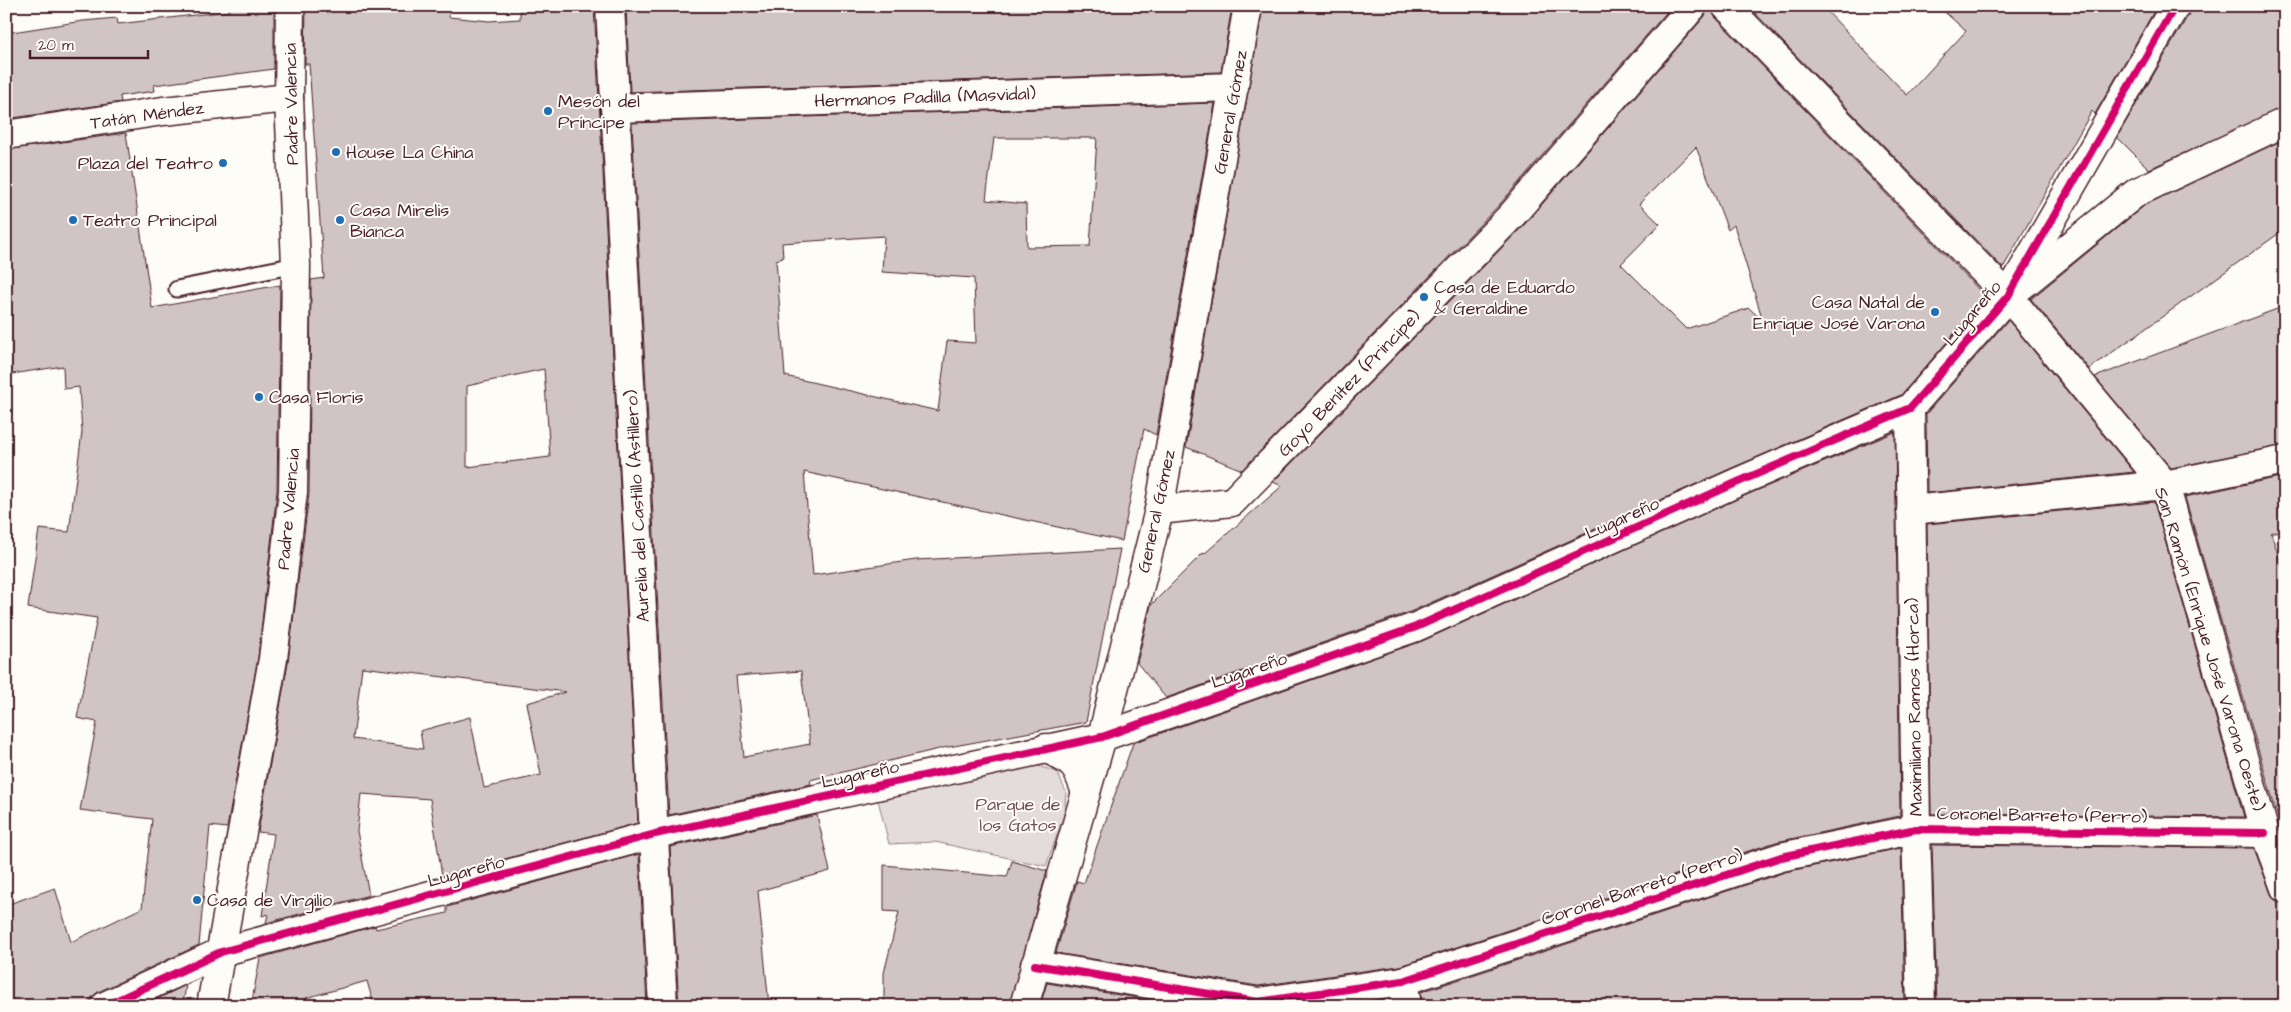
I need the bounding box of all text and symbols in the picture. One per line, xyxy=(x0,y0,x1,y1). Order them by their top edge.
scale bar xyxy=(30,28,148,60)
text: 20 m xyxy=(38,35,74,56)
street label: Padre Valencia xyxy=(278,43,305,165)
street label: General Gómez xyxy=(1207,48,1254,176)
street label: Hermanos Padilla (Masvidal) xyxy=(814,81,1036,114)
place label: Mesón del Príncipe xyxy=(558,89,640,135)
street label: Tatán Méndez xyxy=(89,95,206,136)
marker: Mesón del Príncipe xyxy=(542,105,554,117)
place label: House La China xyxy=(346,140,474,165)
marker: House La China xyxy=(330,146,342,158)
place label: Plaza del Teatro xyxy=(78,151,213,176)
marker: Plaza del Teatro xyxy=(217,157,229,169)
place label: Casa Mirelis Bianca xyxy=(350,198,449,244)
place label: Teatro Principal xyxy=(83,208,217,233)
marker: Teatro Principal xyxy=(67,214,79,226)
marker: Casa Mirelis Bianca xyxy=(334,214,346,226)
place label: Casa de Eduardo & Geraldine xyxy=(1434,275,1575,321)
street label: Lugareño xyxy=(1937,275,2008,352)
place label: Casa Natal de Enrique José Varona xyxy=(1753,290,1925,336)
marker: Casa de Eduardo & Geraldine xyxy=(1418,291,1430,303)
street label: Goyo Benítez (Principe) xyxy=(1272,304,1427,463)
marker: Casa Natal de Enrique José Varona xyxy=(1929,306,1941,318)
place label: Casa Floris xyxy=(269,385,363,410)
street label: Aurelia del Castillo (Astillero) xyxy=(619,389,656,623)
marker: Casa Floris xyxy=(253,391,265,403)
street label: Padre Valencia xyxy=(271,447,306,571)
street label: General Gómez xyxy=(1131,447,1182,575)
street label: San Ramón (Enrique José Varona Oeste) xyxy=(2148,484,2271,814)
street label: Lugareño xyxy=(1581,491,1664,547)
street label: Maximiliano Ramos (Horca) xyxy=(1900,597,1929,816)
street label: Lugareño xyxy=(1208,646,1291,696)
street label: Lugareño xyxy=(819,754,901,796)
park label: Parque de los Gatos xyxy=(976,792,1061,838)
street label: Coronel Barreto (Perro) xyxy=(1936,801,2148,830)
street label: Coronel Barreto (Perro) xyxy=(1538,843,1746,932)
street label: Lugareño xyxy=(425,849,508,895)
place label: Casa de Virgilio xyxy=(207,888,332,914)
marker: Casa de Virgilio xyxy=(191,894,203,906)

